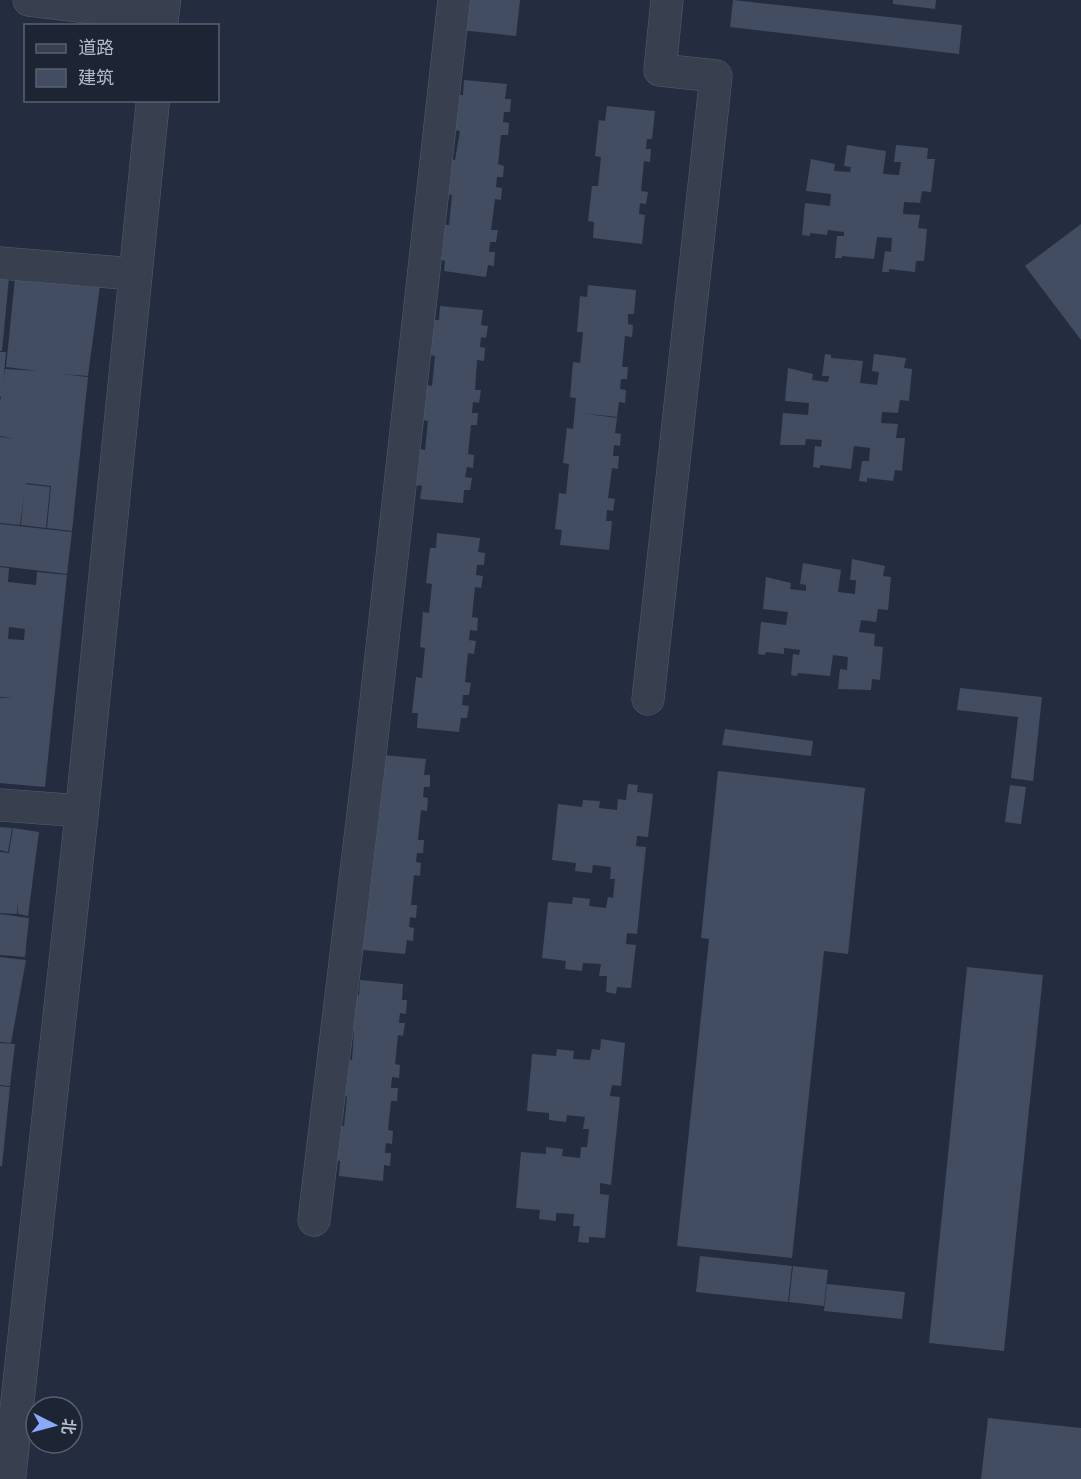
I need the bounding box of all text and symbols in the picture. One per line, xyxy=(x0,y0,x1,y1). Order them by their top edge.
legend xyxy=(24,24,219,102)
text: 道路 xyxy=(78,36,114,58)
text: 建筑 xyxy=(78,66,114,88)
north arrow xyxy=(24,1395,84,1455)
text: 北 xyxy=(59,1418,80,1436)

